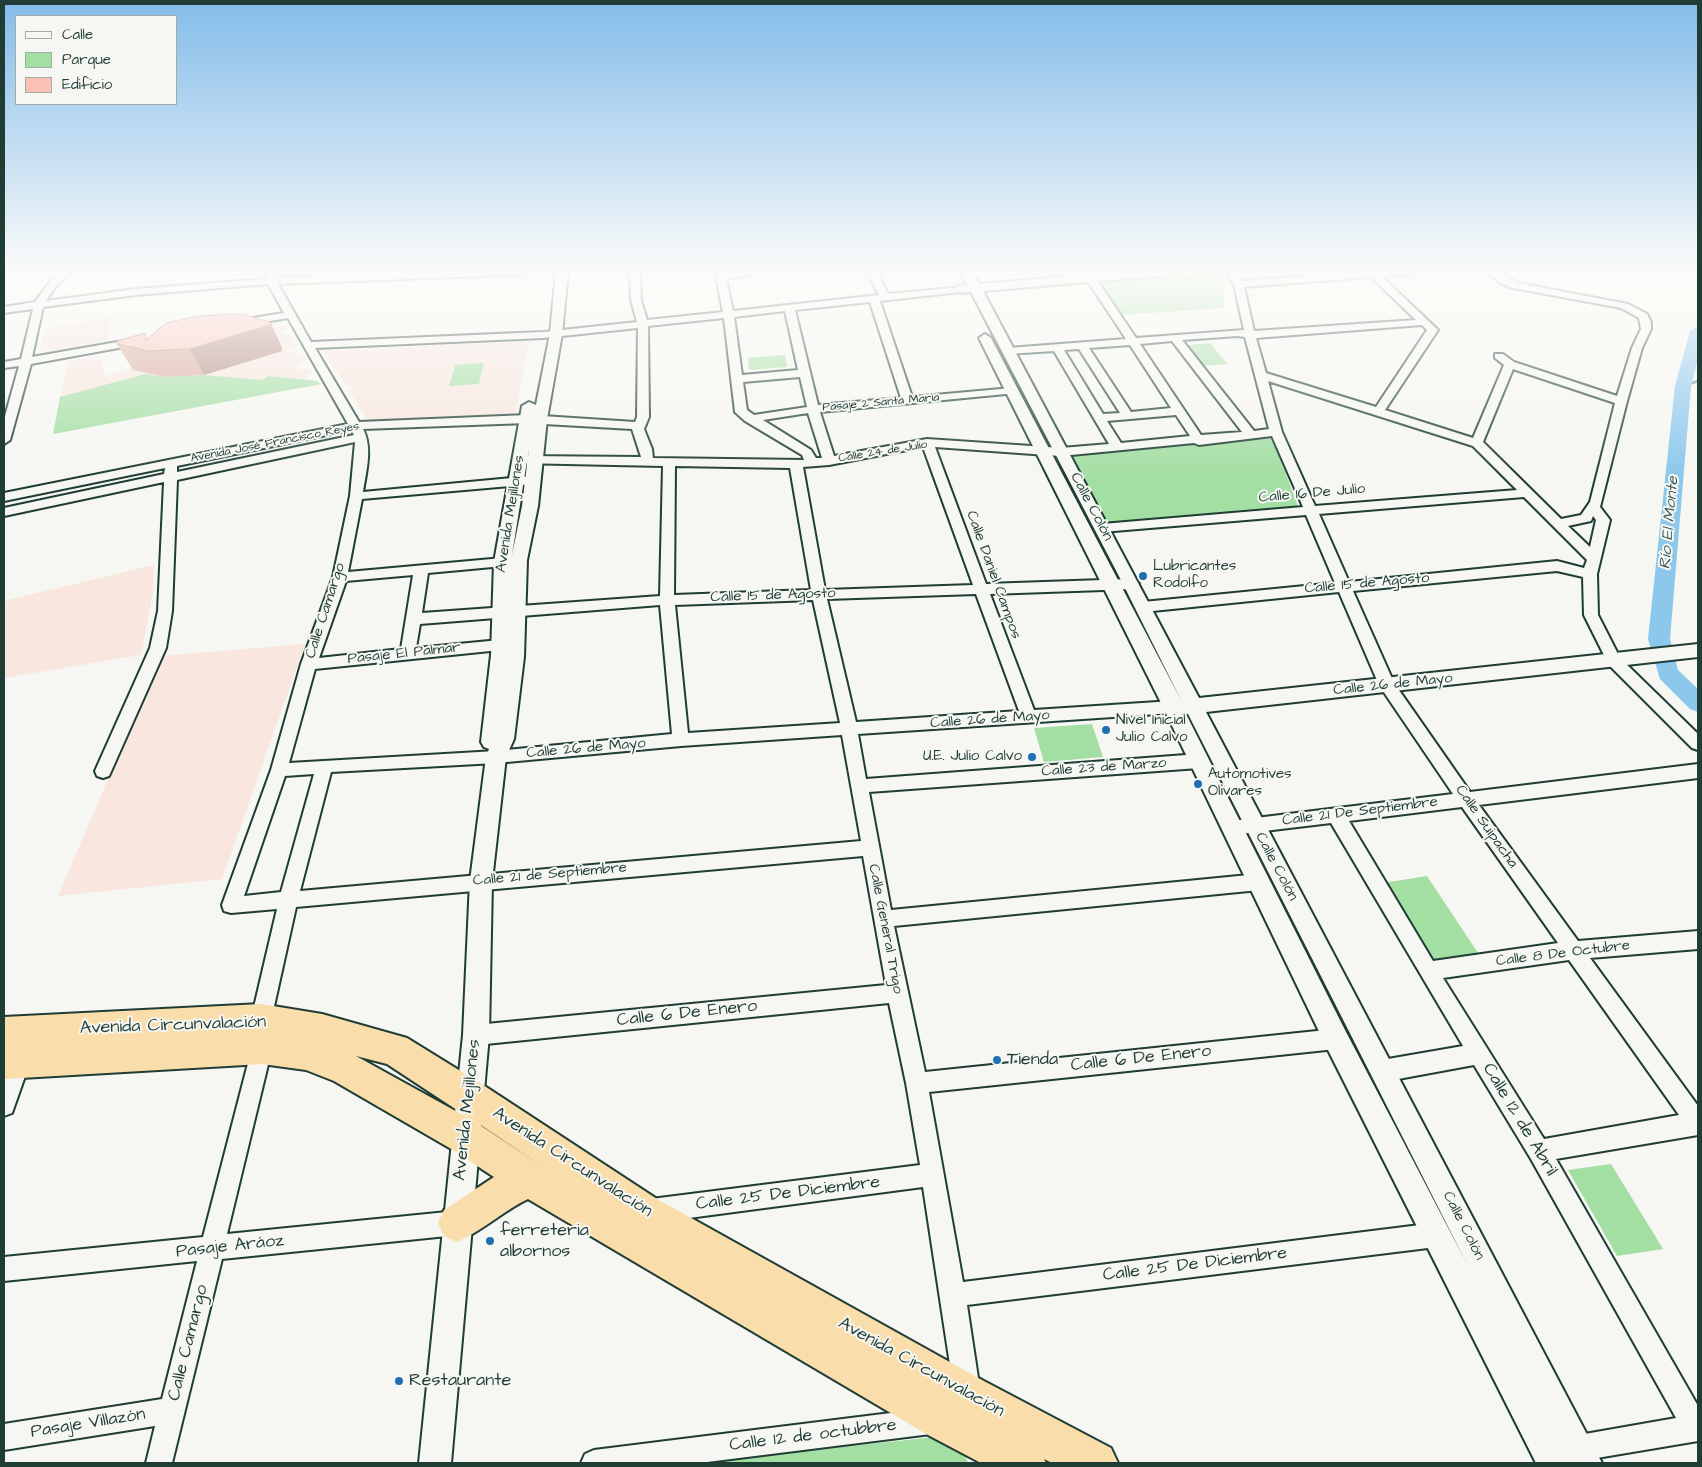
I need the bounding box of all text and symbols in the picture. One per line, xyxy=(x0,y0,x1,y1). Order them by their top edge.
legend xyxy=(15,15,178,105)
text: Calle xyxy=(62,24,93,45)
text: Parque xyxy=(62,49,111,70)
text: Edificio xyxy=(62,74,112,95)
street label: Pasaje 2 Santa Maria xyxy=(822,391,940,415)
street label: Avenida José Francisco Reyes xyxy=(189,420,361,466)
street label: Calle 24 de Julio xyxy=(837,438,929,466)
street label: Avenida Mejillones xyxy=(493,454,529,574)
street label: Calle Colón xyxy=(1066,470,1116,544)
water label: Río El Monte xyxy=(1656,476,1684,570)
street label: Calle 16 De Julio xyxy=(1258,480,1366,508)
street label: Calle Daniel Campos xyxy=(961,509,1025,641)
place label: Lubricantes Rodolfo xyxy=(1153,558,1236,593)
street label: Calle Camargo xyxy=(302,561,350,661)
marker: Lubricantes Rodolfo xyxy=(1137,570,1149,582)
street label: Calle 15 de Agosto xyxy=(1304,570,1430,598)
street label: Calle 15 de Agosto xyxy=(710,585,836,607)
street label: Pasaje El Palmar xyxy=(347,639,461,669)
street label: Calle 26 de Mayo xyxy=(1333,670,1453,700)
street label: Calle 26 de Mayo xyxy=(930,707,1050,733)
place label: Nivel Inicial Julio Calvo xyxy=(1116,712,1187,747)
marker: Nivel Inicial Julio Calvo xyxy=(1100,724,1112,736)
street label: Calle 26 de Mayo xyxy=(526,735,646,763)
place label: U.E. Julio Calvo xyxy=(923,748,1022,766)
marker: U.E. Julio Calvo xyxy=(1026,751,1038,763)
street label: Calle 23 de Marzo xyxy=(1041,755,1167,781)
place label: Automotives Olivares xyxy=(1208,766,1292,801)
marker: Automotives Olivares xyxy=(1192,778,1204,790)
street label: Calle Suipacha xyxy=(1451,782,1521,872)
street label: Calle 21 De Septiembre xyxy=(1281,794,1439,830)
street label: Calle Colón xyxy=(1251,830,1301,904)
street label: Calle 21 de Septiembre xyxy=(472,859,628,891)
street label: Calle General Trigo xyxy=(864,863,906,995)
street label: Calle 8 De Octubre xyxy=(1495,937,1631,971)
street label: Calle 6 De Enero xyxy=(616,996,758,1032)
street label: Avenida Circunvalación xyxy=(79,1012,267,1040)
street label: Avenida Mejillones xyxy=(450,1038,486,1182)
street label: Calle 6 De Enero xyxy=(1070,1041,1212,1077)
place label: Tienda xyxy=(1007,1049,1058,1071)
marker: Tienda xyxy=(991,1054,1003,1066)
street label: Calle 12 de Abril xyxy=(1477,1060,1561,1180)
street label: Avenida Circunvalación xyxy=(488,1103,656,1223)
street label: Calle 25 De Diciembre xyxy=(695,1172,881,1216)
street label: Calle Colón xyxy=(1438,1189,1488,1263)
place label: ferreteria albornos xyxy=(500,1220,589,1262)
street label: Pasaje Aráoz xyxy=(175,1231,285,1263)
marker: ferreteria albornos xyxy=(484,1235,496,1247)
street label: Calle 25 De Diciembre xyxy=(1102,1243,1288,1287)
street label: Calle Camargo xyxy=(164,1283,214,1403)
street label: Avenida Circunvalación xyxy=(834,1313,1008,1423)
place label: Restaurante xyxy=(409,1370,511,1392)
marker: Restaurante xyxy=(393,1375,405,1387)
street label: Pasaje Villazón xyxy=(29,1404,147,1444)
street label: Calle 12 de octubbre xyxy=(728,1415,898,1457)

